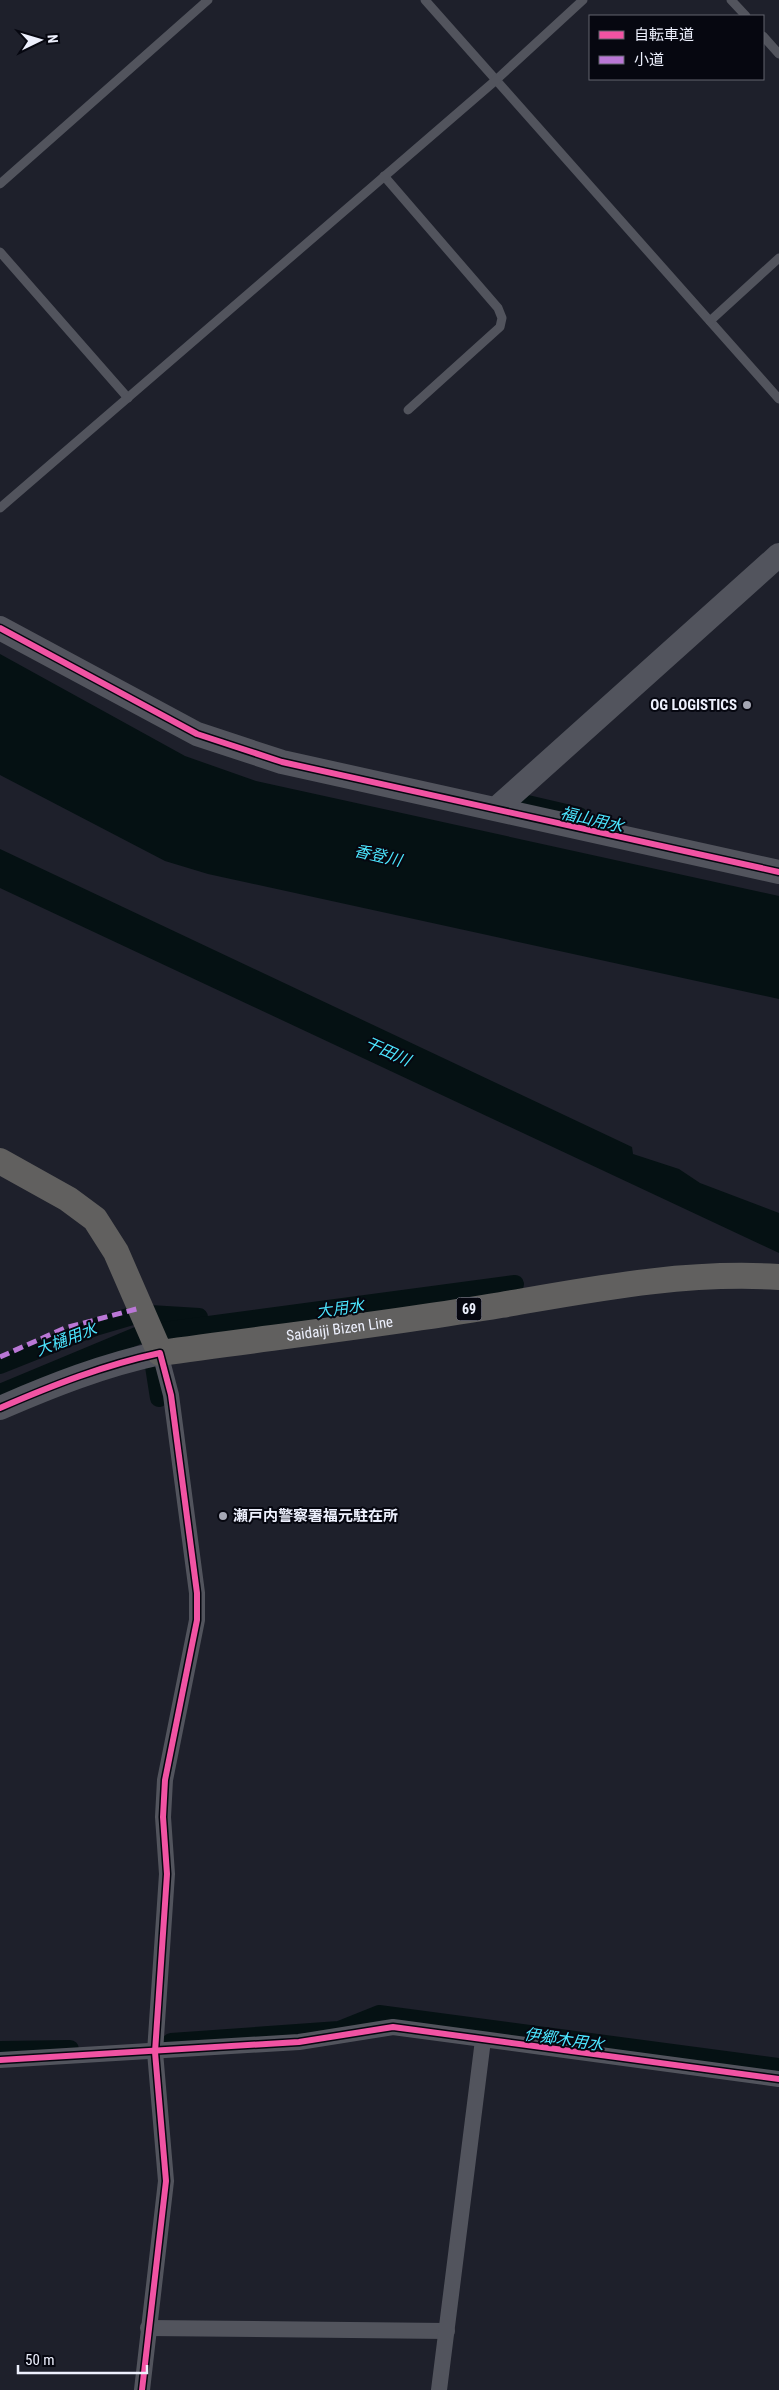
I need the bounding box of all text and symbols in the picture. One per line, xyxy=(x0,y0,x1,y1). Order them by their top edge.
north arrow xyxy=(15,15,65,65)
legend xyxy=(589,15,764,80)
text: 自転車道 xyxy=(634,26,694,44)
text: N xyxy=(45,34,61,44)
text: 小道 xyxy=(634,51,664,69)
place label: OG LOGISTICS xyxy=(650,696,737,714)
marker: OG LOGISTICS xyxy=(741,699,753,711)
water label: 福山用水 xyxy=(559,803,627,836)
water label: 香登川 xyxy=(352,841,405,871)
water label: 干田川 xyxy=(362,1033,415,1071)
water label: 大用水 xyxy=(315,1295,367,1321)
road number: 69 xyxy=(456,1298,482,1320)
street label: Saidaiji Bizen Line xyxy=(285,1313,394,1345)
water label: 大樋用水 xyxy=(33,1318,101,1360)
place label: 瀬戸内警察署福元駐在所 xyxy=(233,1507,398,1525)
marker: 瀬戸内警察署福元駐在所 xyxy=(217,1510,229,1522)
water label: 伊郷木用水 xyxy=(523,2025,607,2055)
scale bar xyxy=(18,2342,146,2374)
text: 50 m xyxy=(25,2351,55,2369)

